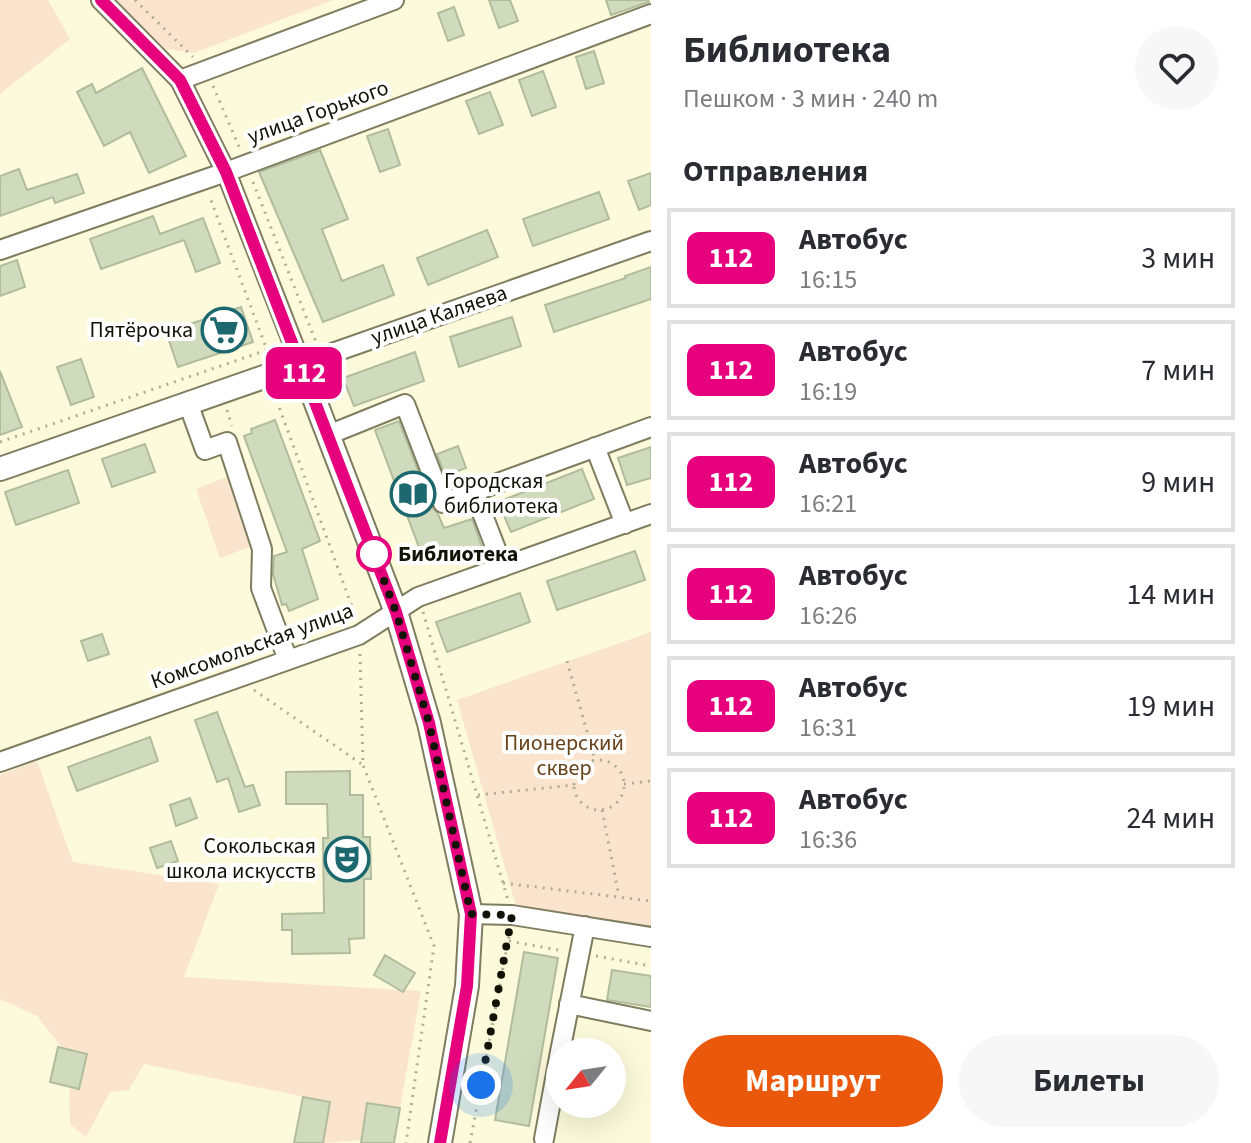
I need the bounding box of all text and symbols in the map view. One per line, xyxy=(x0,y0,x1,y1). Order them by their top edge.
text: Библиотека xyxy=(683,23,891,77)
button: heart xyxy=(1135,26,1219,110)
street label: улица Горького xyxy=(243,72,393,152)
text: Пешком · 3 мин · 240 m xyxy=(683,80,938,117)
text: Отправления xyxy=(683,150,868,193)
text: Автобус xyxy=(799,218,908,261)
text: 3 мин xyxy=(1141,237,1215,280)
text: 112 xyxy=(709,238,753,278)
text: 16:15 xyxy=(799,261,857,298)
street label: улица Каляева xyxy=(367,277,511,353)
supermarket icon: Пятёрочка xyxy=(200,306,248,354)
place label: Пятёрочка xyxy=(90,314,193,346)
text: Автобус xyxy=(799,330,908,373)
line badge: 112 xyxy=(258,347,350,399)
text: 7 мин xyxy=(1141,349,1215,392)
text: 112 xyxy=(709,350,753,390)
text: 112 xyxy=(282,353,326,393)
text: 16:19 xyxy=(799,373,857,410)
text: Автобус xyxy=(799,442,908,485)
text: 9 мин xyxy=(1141,461,1215,504)
text: 112 xyxy=(709,462,753,502)
place label: Городская библиотека xyxy=(444,465,558,522)
library icon: Городская библиотека xyxy=(389,470,437,518)
text: 16:21 xyxy=(799,485,857,522)
marker: Библиотека xyxy=(357,537,391,571)
place label: Библиотека xyxy=(398,538,518,570)
text: Автобус xyxy=(799,554,908,597)
text: 14 мин xyxy=(1126,573,1215,616)
text: 112 xyxy=(709,574,753,614)
street label: Комсомольская улица xyxy=(146,594,358,698)
text: 16:26 xyxy=(799,597,857,634)
text: Автобус xyxy=(799,666,908,709)
text: 19 мин xyxy=(1126,685,1215,728)
text: 112 xyxy=(709,686,753,726)
text: 16:31 xyxy=(799,709,857,746)
park label: Пионерский сквер xyxy=(504,727,624,784)
text: Автобус xyxy=(799,778,908,821)
text: 24 мин xyxy=(1126,797,1215,840)
text: 112 xyxy=(709,798,753,838)
text: 16:36 xyxy=(799,821,857,858)
place label: Сокольская школа искусств xyxy=(166,830,316,887)
theatre icon: Сокольская школа искусств xyxy=(323,835,371,883)
button: Маршрут xyxy=(683,1035,943,1127)
button: Билеты xyxy=(959,1035,1219,1127)
north arrow xyxy=(546,1038,626,1118)
map controls xyxy=(546,1038,626,1118)
your location xyxy=(461,1065,501,1105)

